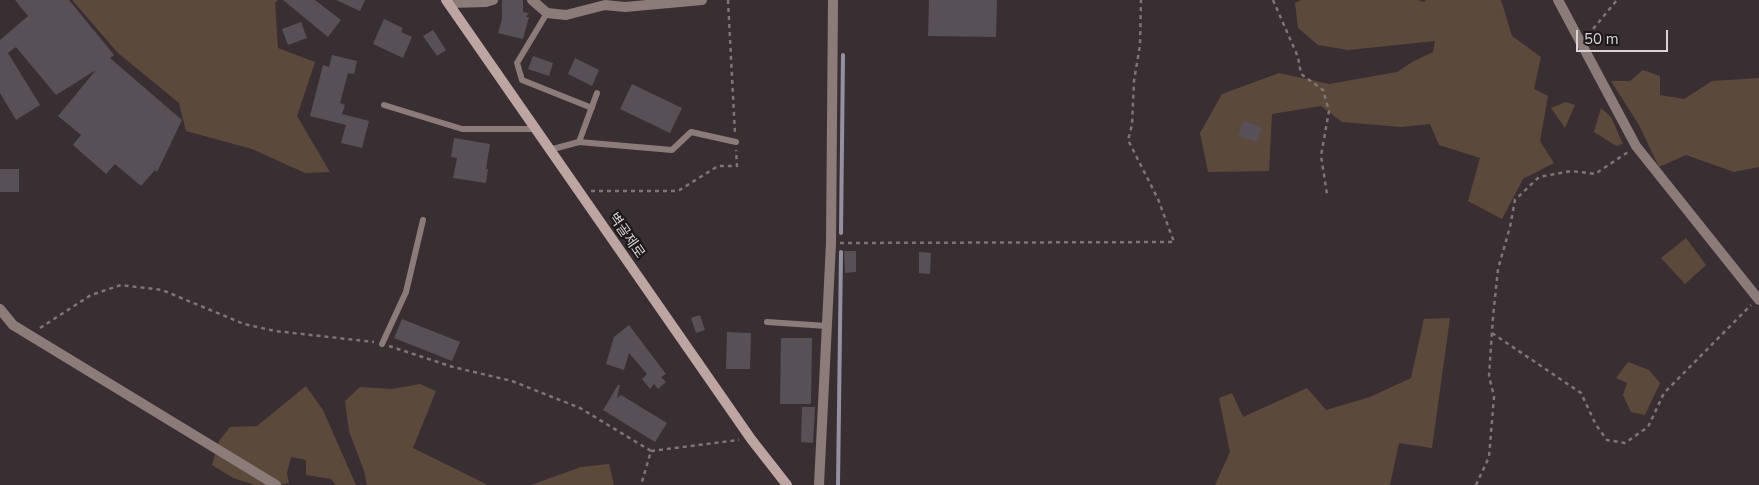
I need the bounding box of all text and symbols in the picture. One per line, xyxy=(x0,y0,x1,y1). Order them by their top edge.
scale bar xyxy=(1579,20,1672,52)
text: 50 m xyxy=(1584,29,1619,49)
street label: 벽골제로 xyxy=(604,210,648,262)

